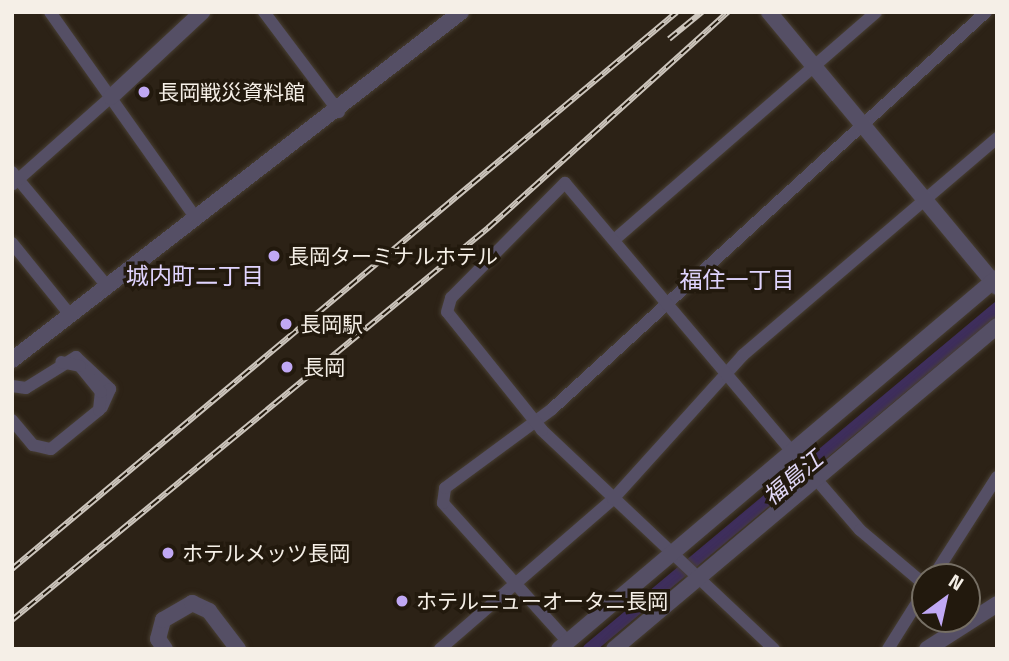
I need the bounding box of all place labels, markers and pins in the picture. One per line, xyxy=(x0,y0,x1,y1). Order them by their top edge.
place label: 長岡戦災資料館 xyxy=(158,79,305,105)
marker: 長岡戦災資料館 xyxy=(136,84,152,100)
place label: 長岡ターミナルホテル xyxy=(288,243,498,269)
marker: 長岡ターミナルホテル xyxy=(266,248,282,264)
place label: 長岡駅 xyxy=(300,311,363,337)
marker: 長岡駅 xyxy=(278,316,294,332)
place label: 長岡 xyxy=(303,354,345,380)
marker: 長岡 xyxy=(277,357,297,377)
place label: ホテルメッツ長岡 xyxy=(182,540,350,566)
marker: ホテルメッツ長岡 xyxy=(160,545,176,561)
place label: ホテルニューオータニ長岡 xyxy=(416,588,668,614)
marker: ホテルニューオータニ長岡 xyxy=(394,593,410,609)

